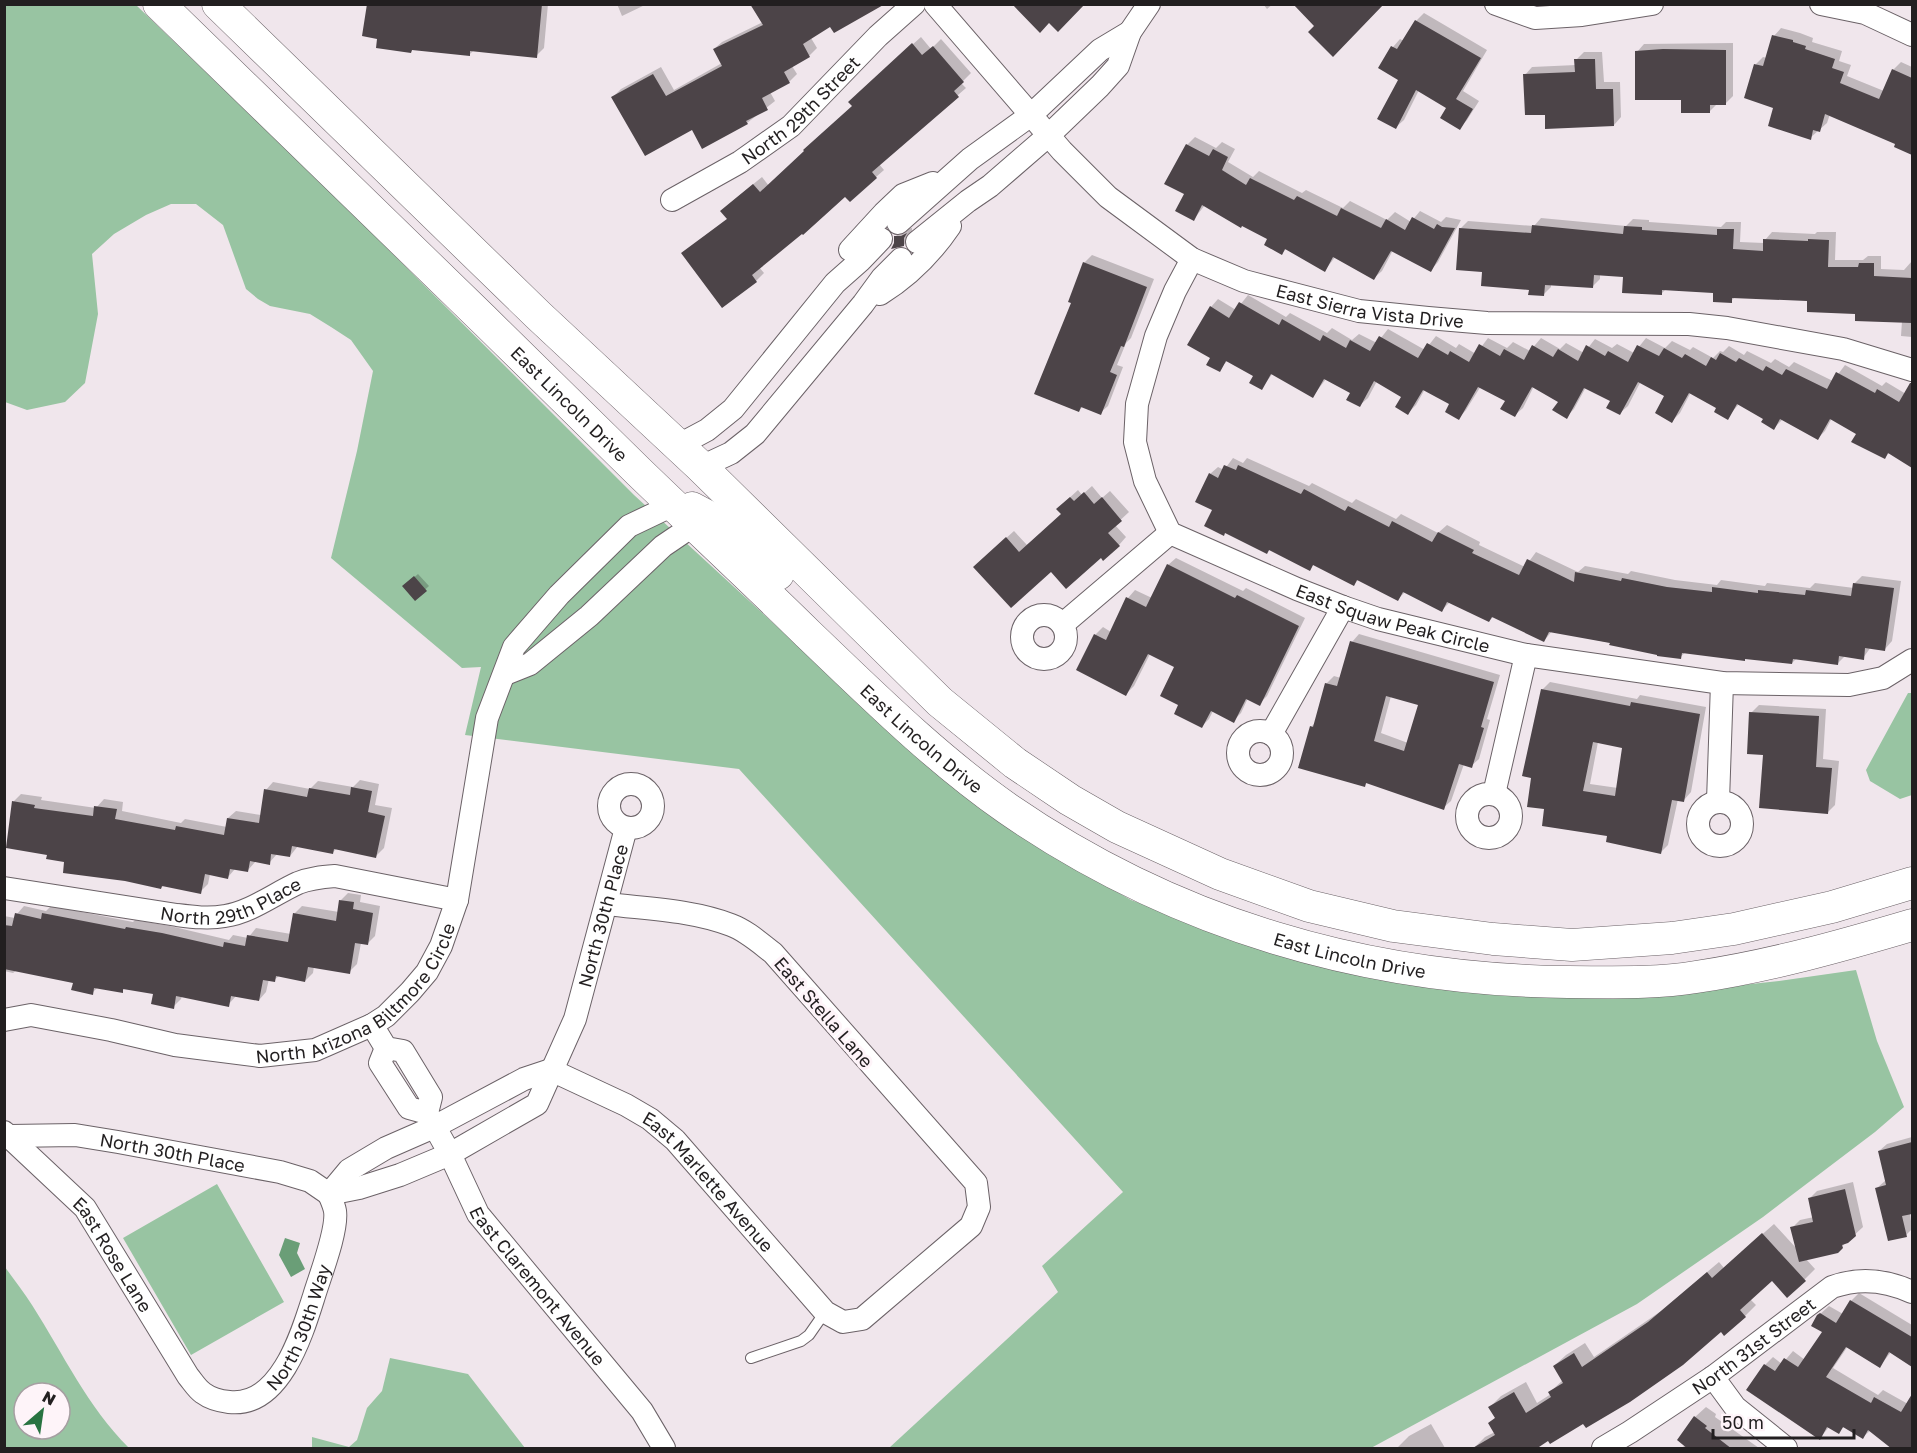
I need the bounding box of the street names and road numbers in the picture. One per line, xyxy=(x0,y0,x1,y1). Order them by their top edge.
street label: North 29th Street xyxy=(737,51,864,169)
street label: East Sierra Vista Drive xyxy=(1274,279,1465,332)
street label: East Lincoln Drive xyxy=(507,342,633,466)
street label: East Squaw Peak Circle xyxy=(1293,579,1492,657)
street label: East Lincoln Drive xyxy=(856,679,987,798)
street label: North 30th Place xyxy=(573,842,632,990)
street label: North 29th Place xyxy=(159,872,304,929)
street label: North Arizona Biltmore Circle xyxy=(254,920,459,1067)
street label: East Lincoln Drive xyxy=(1271,927,1427,982)
street label: East Stella Lane xyxy=(770,952,878,1072)
street label: East Marlette Avenue xyxy=(639,1106,778,1256)
street label: North 30th Place xyxy=(98,1128,247,1176)
street label: East Rose Lane xyxy=(69,1192,157,1316)
street label: East Claremont Avenue xyxy=(465,1203,610,1370)
street label: North 30th Way xyxy=(261,1261,335,1395)
street label: North 31st Street xyxy=(1688,1293,1820,1399)

